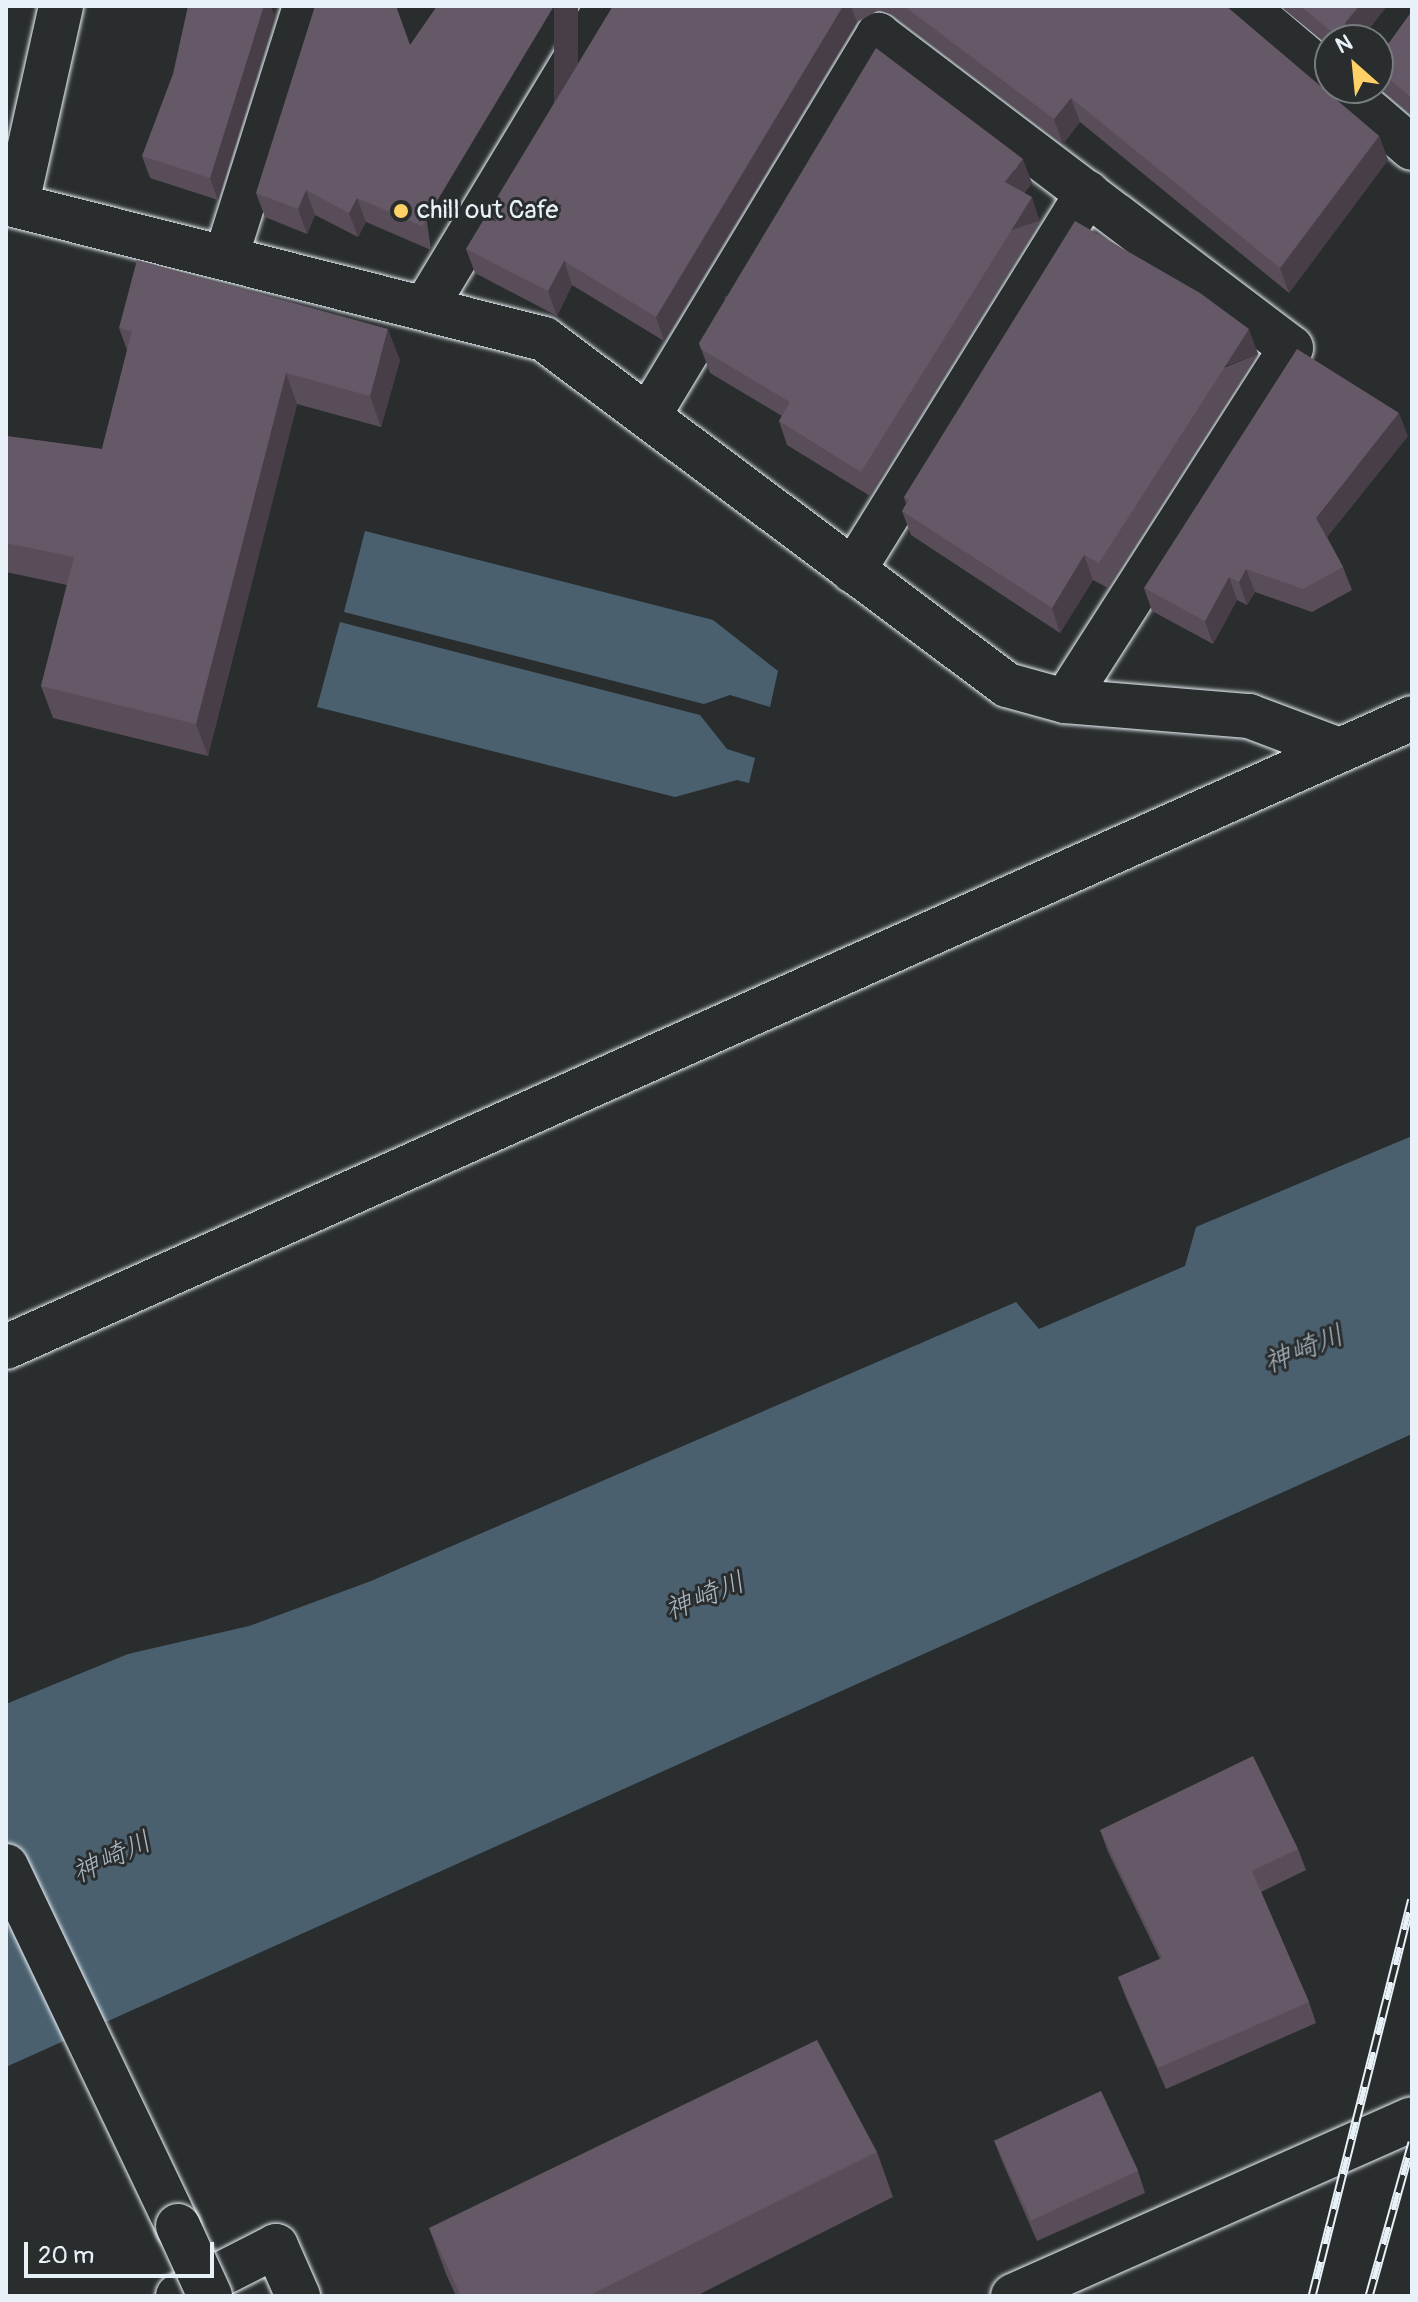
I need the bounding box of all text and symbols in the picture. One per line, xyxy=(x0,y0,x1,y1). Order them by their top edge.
north arrow xyxy=(1314,24,1394,104)
text: N xyxy=(1331,29,1357,60)
place label: chill out Cafe xyxy=(417,195,558,227)
marker: chill out Cafe xyxy=(392,202,410,220)
water label: 神崎川 xyxy=(1259,1319,1349,1381)
water label: 神崎川 xyxy=(660,1566,750,1628)
water label: 神崎川 xyxy=(67,1825,157,1891)
scale bar xyxy=(28,2226,218,2276)
text: 20 m xyxy=(38,2241,94,2270)

